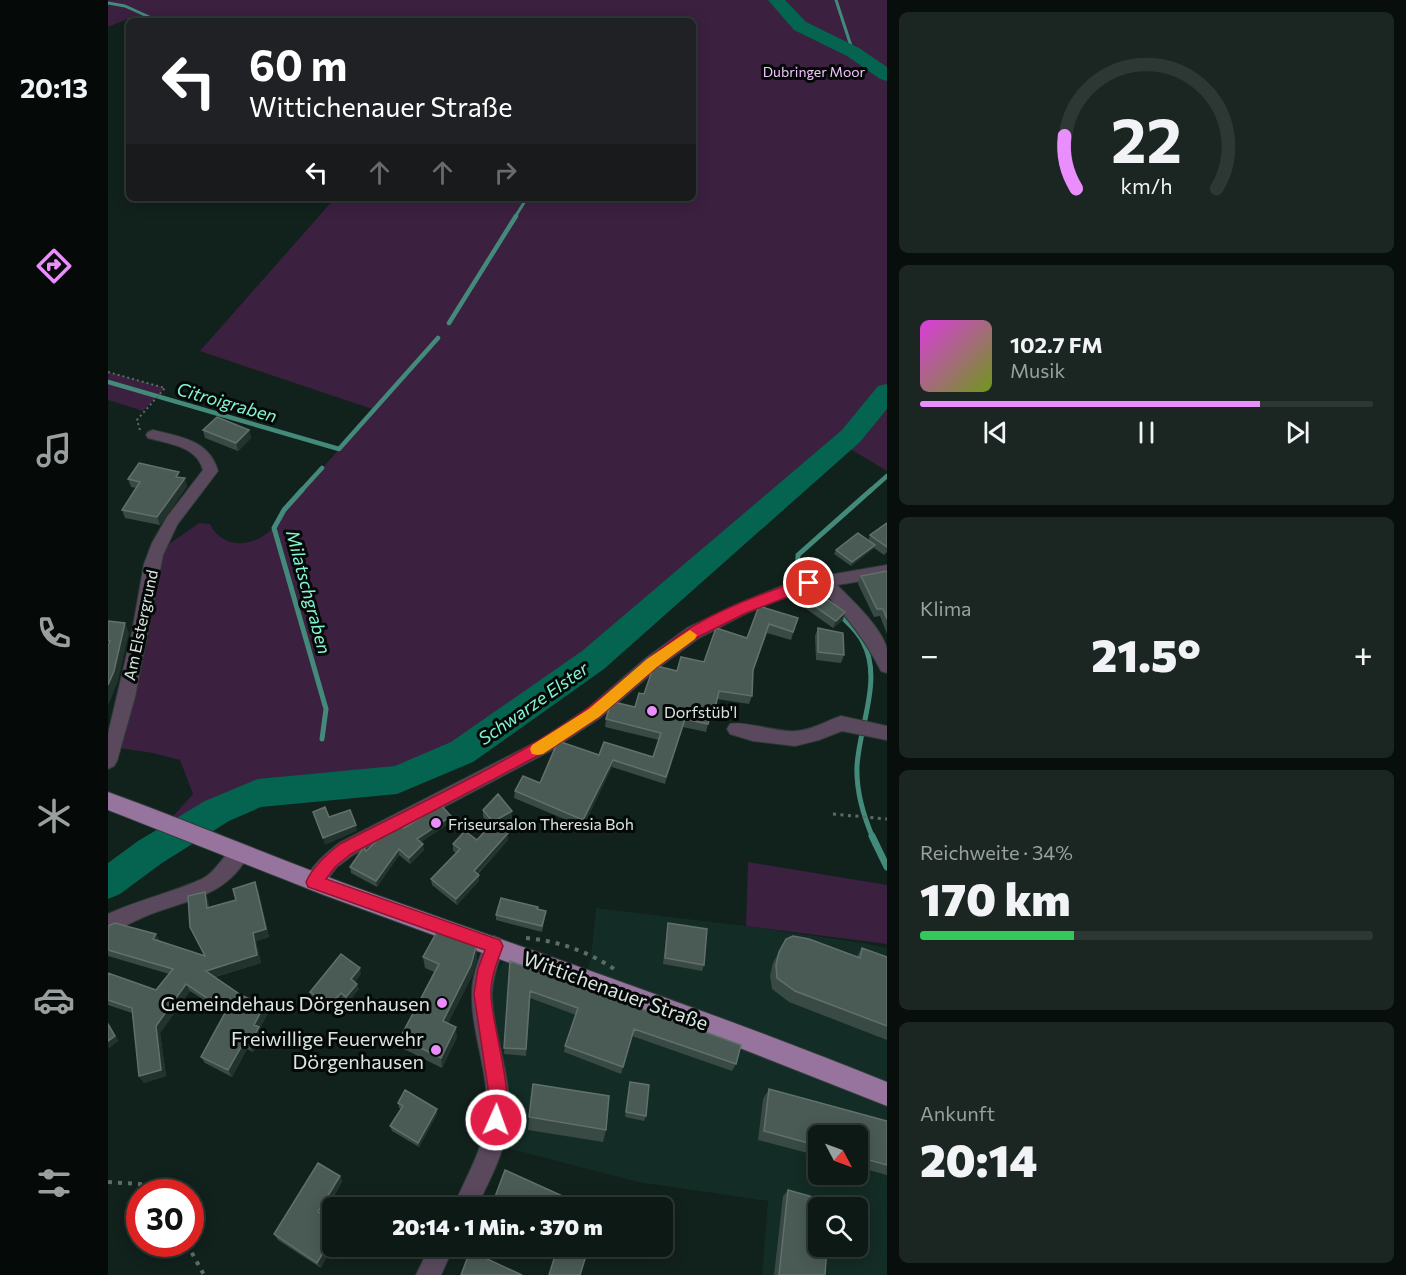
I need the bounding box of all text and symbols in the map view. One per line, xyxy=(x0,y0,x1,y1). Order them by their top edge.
text: 60 m xyxy=(249,38,348,90)
icon: left xyxy=(150,42,228,120)
park label: Dubringer Moor xyxy=(763,63,866,80)
text: 20:13 xyxy=(20,71,88,104)
text: Wittichenauer Straße xyxy=(249,90,512,123)
text: 22 xyxy=(1111,100,1182,176)
icon: left xyxy=(300,156,333,189)
icon: ahead xyxy=(363,156,396,189)
icon: ahead xyxy=(426,156,459,189)
icon: right xyxy=(489,156,522,189)
text: km/h xyxy=(1120,173,1173,199)
icon: directions xyxy=(33,245,75,287)
text: 102.7 FM xyxy=(1010,331,1103,358)
text: Musik xyxy=(1010,358,1065,382)
water label: Citroigraben xyxy=(174,377,280,427)
icon: previous xyxy=(979,416,1012,449)
icon: pause xyxy=(1130,416,1163,449)
icon: next xyxy=(1281,416,1314,449)
icon: music xyxy=(33,429,75,471)
water label: Milatschgraben xyxy=(282,528,336,656)
pin xyxy=(783,557,834,608)
icon: arrive xyxy=(792,566,825,599)
street label: Am Elstergrund xyxy=(119,568,161,682)
text: Klima xyxy=(920,596,972,620)
icon: phone xyxy=(33,612,75,654)
text: 21.5° xyxy=(1091,626,1201,681)
text: − xyxy=(920,633,939,674)
text: + xyxy=(1354,633,1373,674)
water label: Schwarze Elster xyxy=(474,656,593,749)
place label: Dorfstüb'l xyxy=(664,702,737,721)
marker: Dorfstüb'l xyxy=(645,704,659,718)
icon: climate xyxy=(33,795,75,837)
place label: Friseursalon Theresia Boh xyxy=(448,814,634,833)
marker: Friseursalon Theresia Boh xyxy=(429,816,443,830)
text: Reichweite · 34% xyxy=(920,840,1073,864)
text: 170 km xyxy=(920,870,1071,925)
street label: Wittichenauer Straße xyxy=(520,945,712,1035)
icon: car xyxy=(33,979,75,1021)
place label: Gemeindehaus Dörgenhausen xyxy=(161,991,430,1015)
marker: Gemeindehaus Dörgenhausen xyxy=(435,996,449,1010)
place label: Freiwillige Feuerwehr Dörgenhausen xyxy=(231,1026,424,1073)
marker: Freiwillige Feuerwehr Dörgenhausen xyxy=(429,1043,443,1057)
position arrow xyxy=(464,1088,528,1152)
text: Ankunft xyxy=(920,1101,995,1125)
north arrow xyxy=(808,1125,868,1185)
map controls xyxy=(808,1125,868,1257)
text: 20:14 xyxy=(920,1131,1037,1186)
icon: filters xyxy=(33,1162,75,1204)
speed limit sign: 30 xyxy=(126,1179,204,1257)
button: search xyxy=(808,1197,868,1257)
text: 20:14 · 1 Min. · 370 m xyxy=(392,1213,603,1240)

